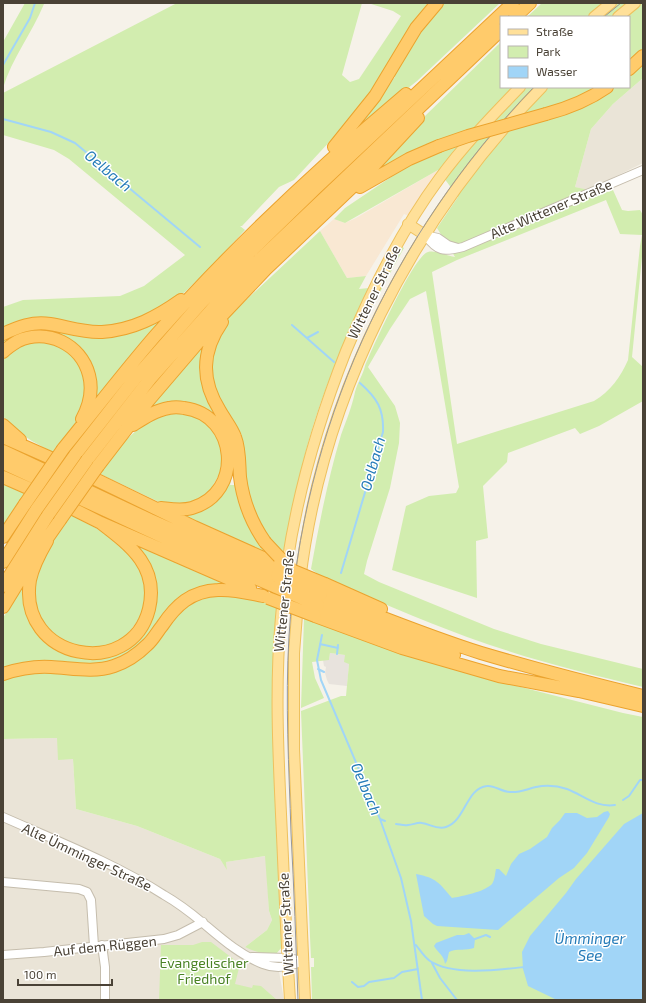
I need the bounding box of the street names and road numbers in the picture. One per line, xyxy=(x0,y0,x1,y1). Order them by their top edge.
street label: Alte Wittener Straße xyxy=(487,175,614,242)
street label: Wittener Straße xyxy=(343,242,404,342)
street label: Wittener Straße xyxy=(270,549,297,653)
street label: Alte Ümminger Straße xyxy=(20,819,155,894)
street label: Wittener Straße xyxy=(274,872,297,976)
street label: Auf dem Rüggen xyxy=(53,932,157,959)

